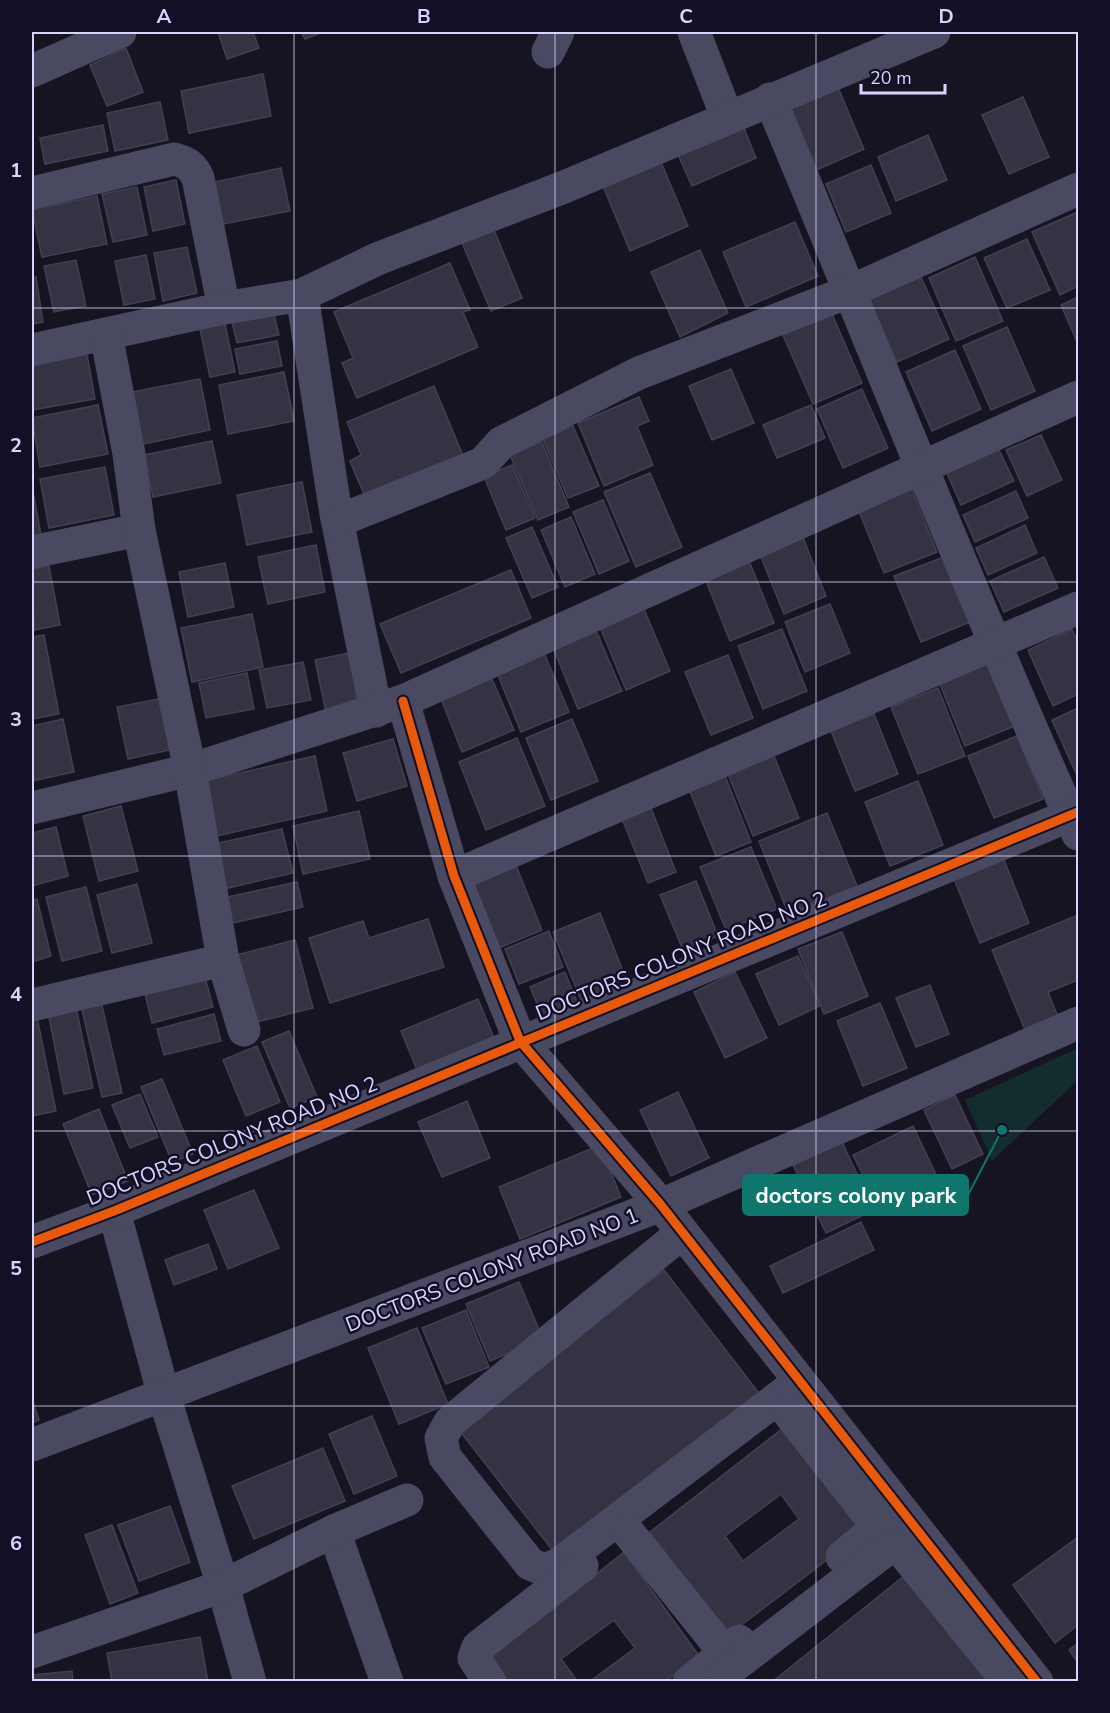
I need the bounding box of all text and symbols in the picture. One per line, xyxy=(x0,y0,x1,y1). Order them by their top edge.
text: A xyxy=(157,3,172,30)
text: B xyxy=(417,3,431,30)
text: C xyxy=(679,3,693,30)
text: D xyxy=(938,3,954,30)
scale bar xyxy=(861,57,945,95)
text: 20 m xyxy=(870,66,912,90)
text: 1 xyxy=(10,157,22,184)
text: 2 xyxy=(10,432,22,459)
text: 3 xyxy=(10,706,22,733)
street label: DOCTORS COLONY ROAD NO 2 xyxy=(531,885,831,1027)
text: 4 xyxy=(10,981,22,1008)
street label: DOCTORS COLONY ROAD NO 2 xyxy=(82,1070,382,1212)
callout: doctors colony park xyxy=(743,1175,968,1215)
text: doctors colony park xyxy=(756,1181,958,1211)
street label: DOCTORS COLONY ROAD NO 1 xyxy=(342,1201,642,1339)
text: 5 xyxy=(10,1255,22,1282)
text: 6 xyxy=(10,1530,22,1557)

